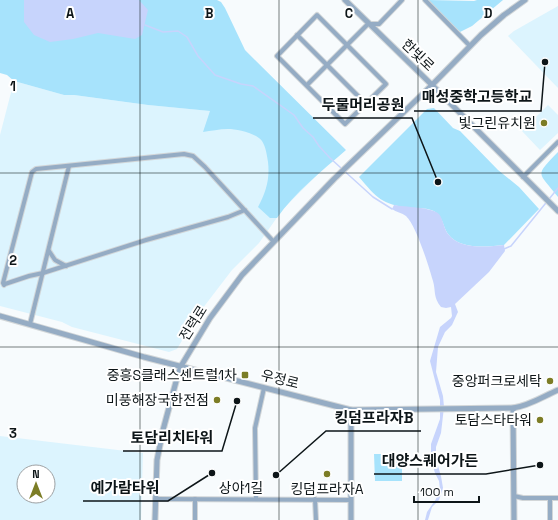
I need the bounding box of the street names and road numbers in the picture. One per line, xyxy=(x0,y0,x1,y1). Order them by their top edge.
street label: 한빛로 xyxy=(398,35,438,75)
street label: 전력로 xyxy=(175,302,211,344)
street label: 우정로 xyxy=(259,366,301,392)
street label: 상야1길 xyxy=(219,479,263,497)

